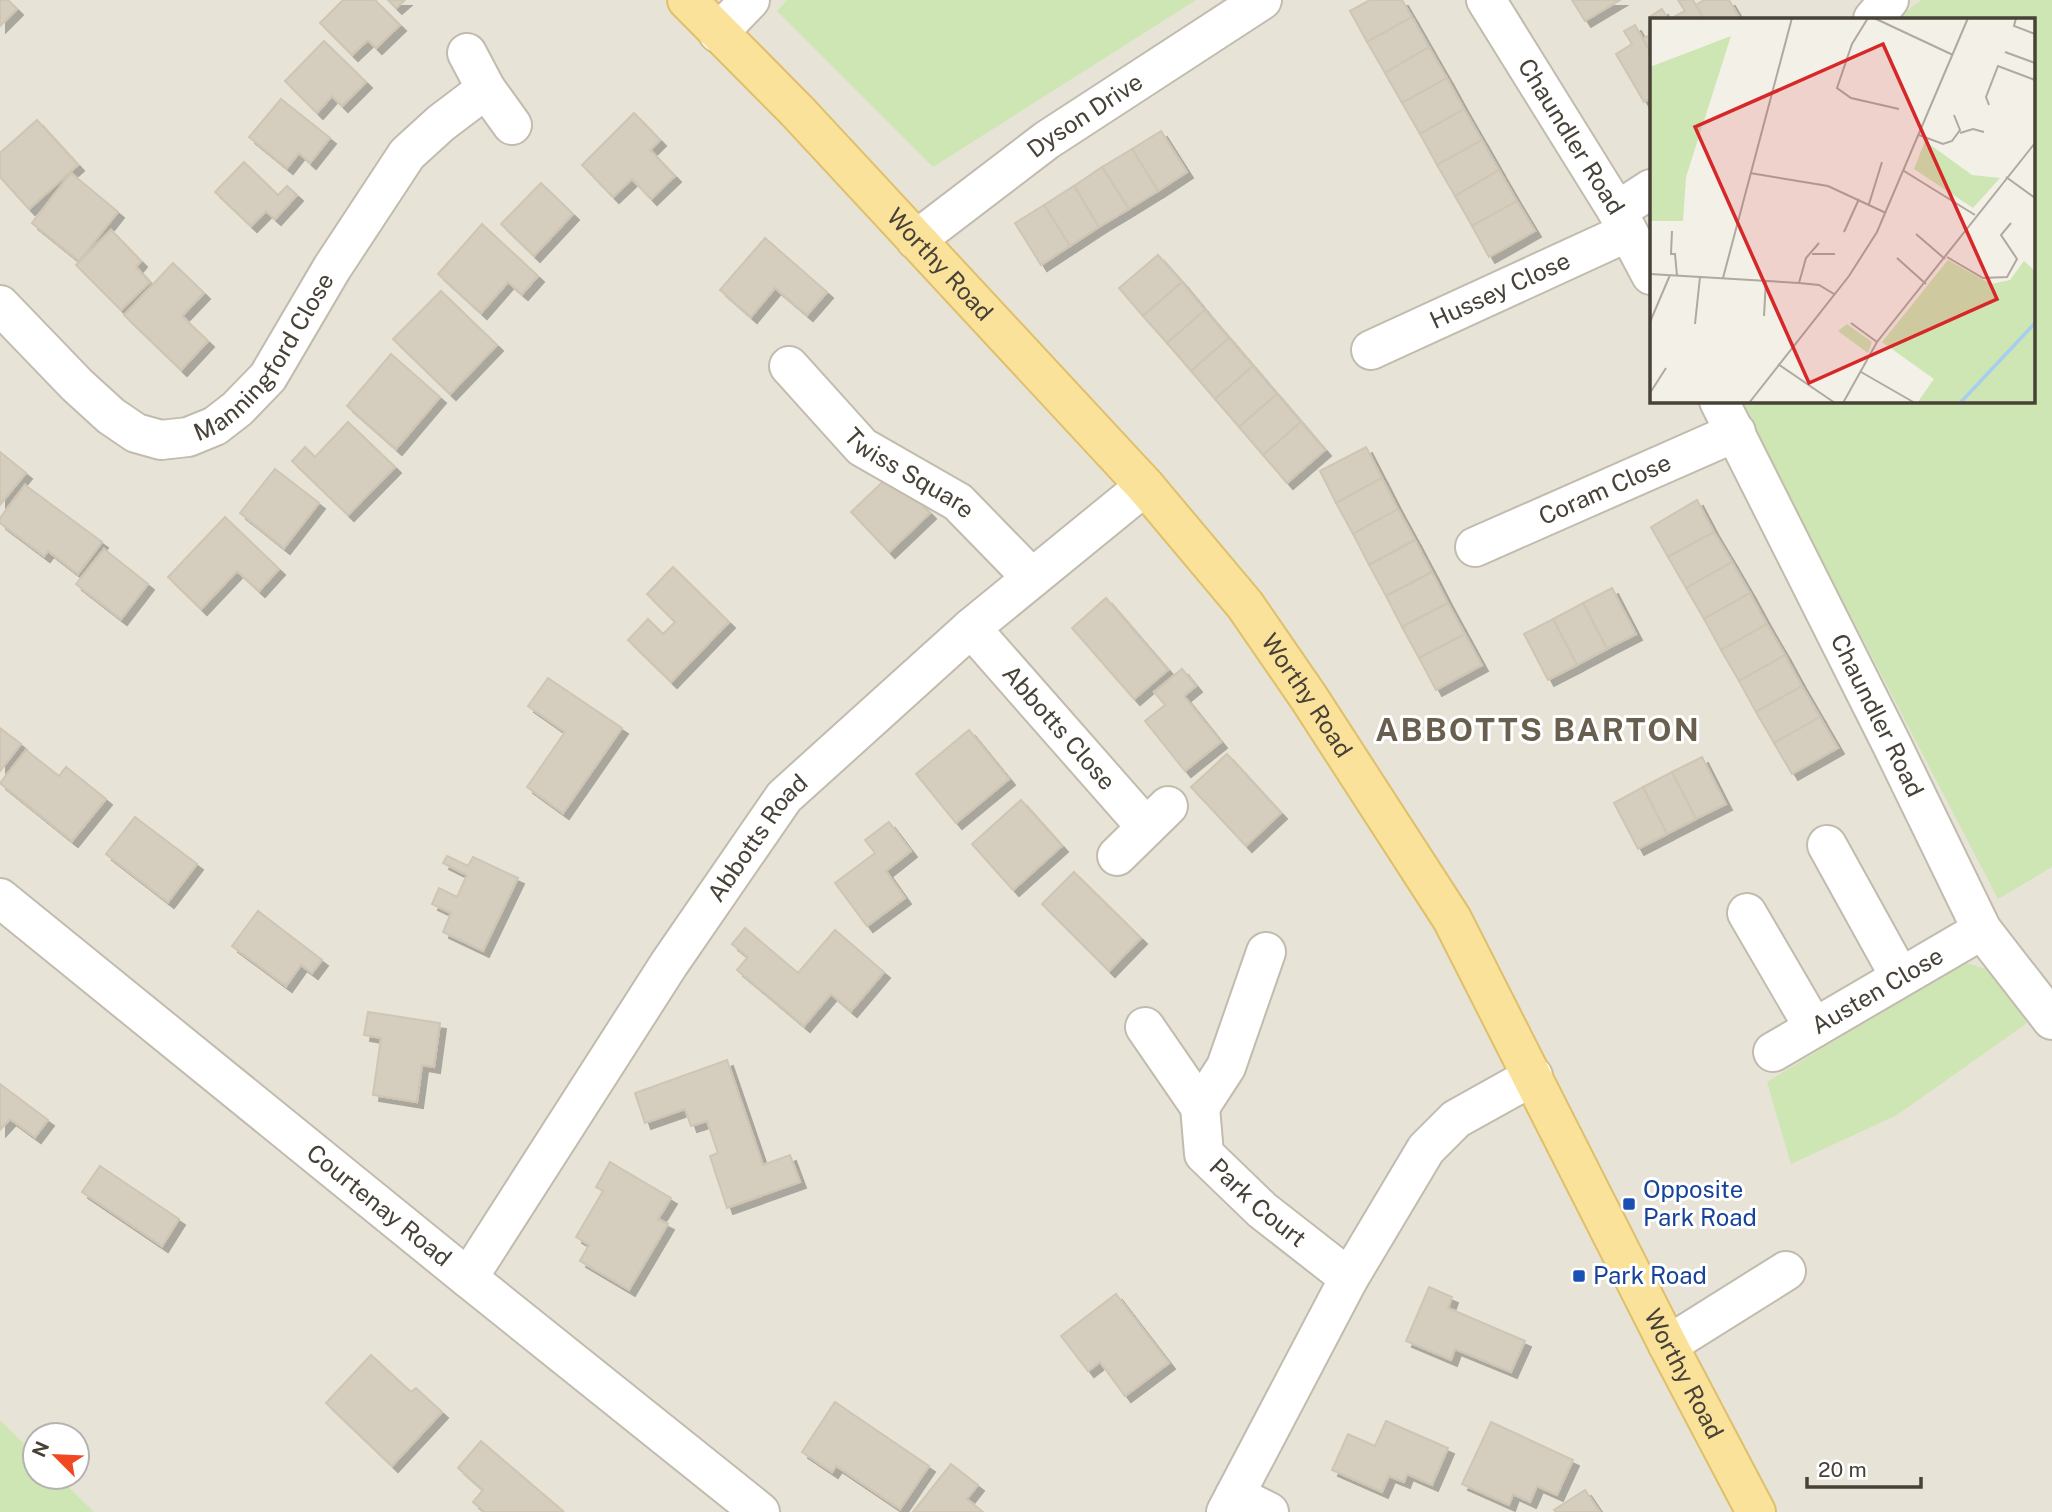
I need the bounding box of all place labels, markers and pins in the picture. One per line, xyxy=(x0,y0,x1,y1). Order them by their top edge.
place label: Opposite Park Road xyxy=(1643,1175,1757,1231)
marker: Opposite Park Road xyxy=(1621,1196,1637,1212)
place label: Park Road xyxy=(1593,1261,1707,1289)
marker: Park Road xyxy=(1571,1268,1587,1284)

